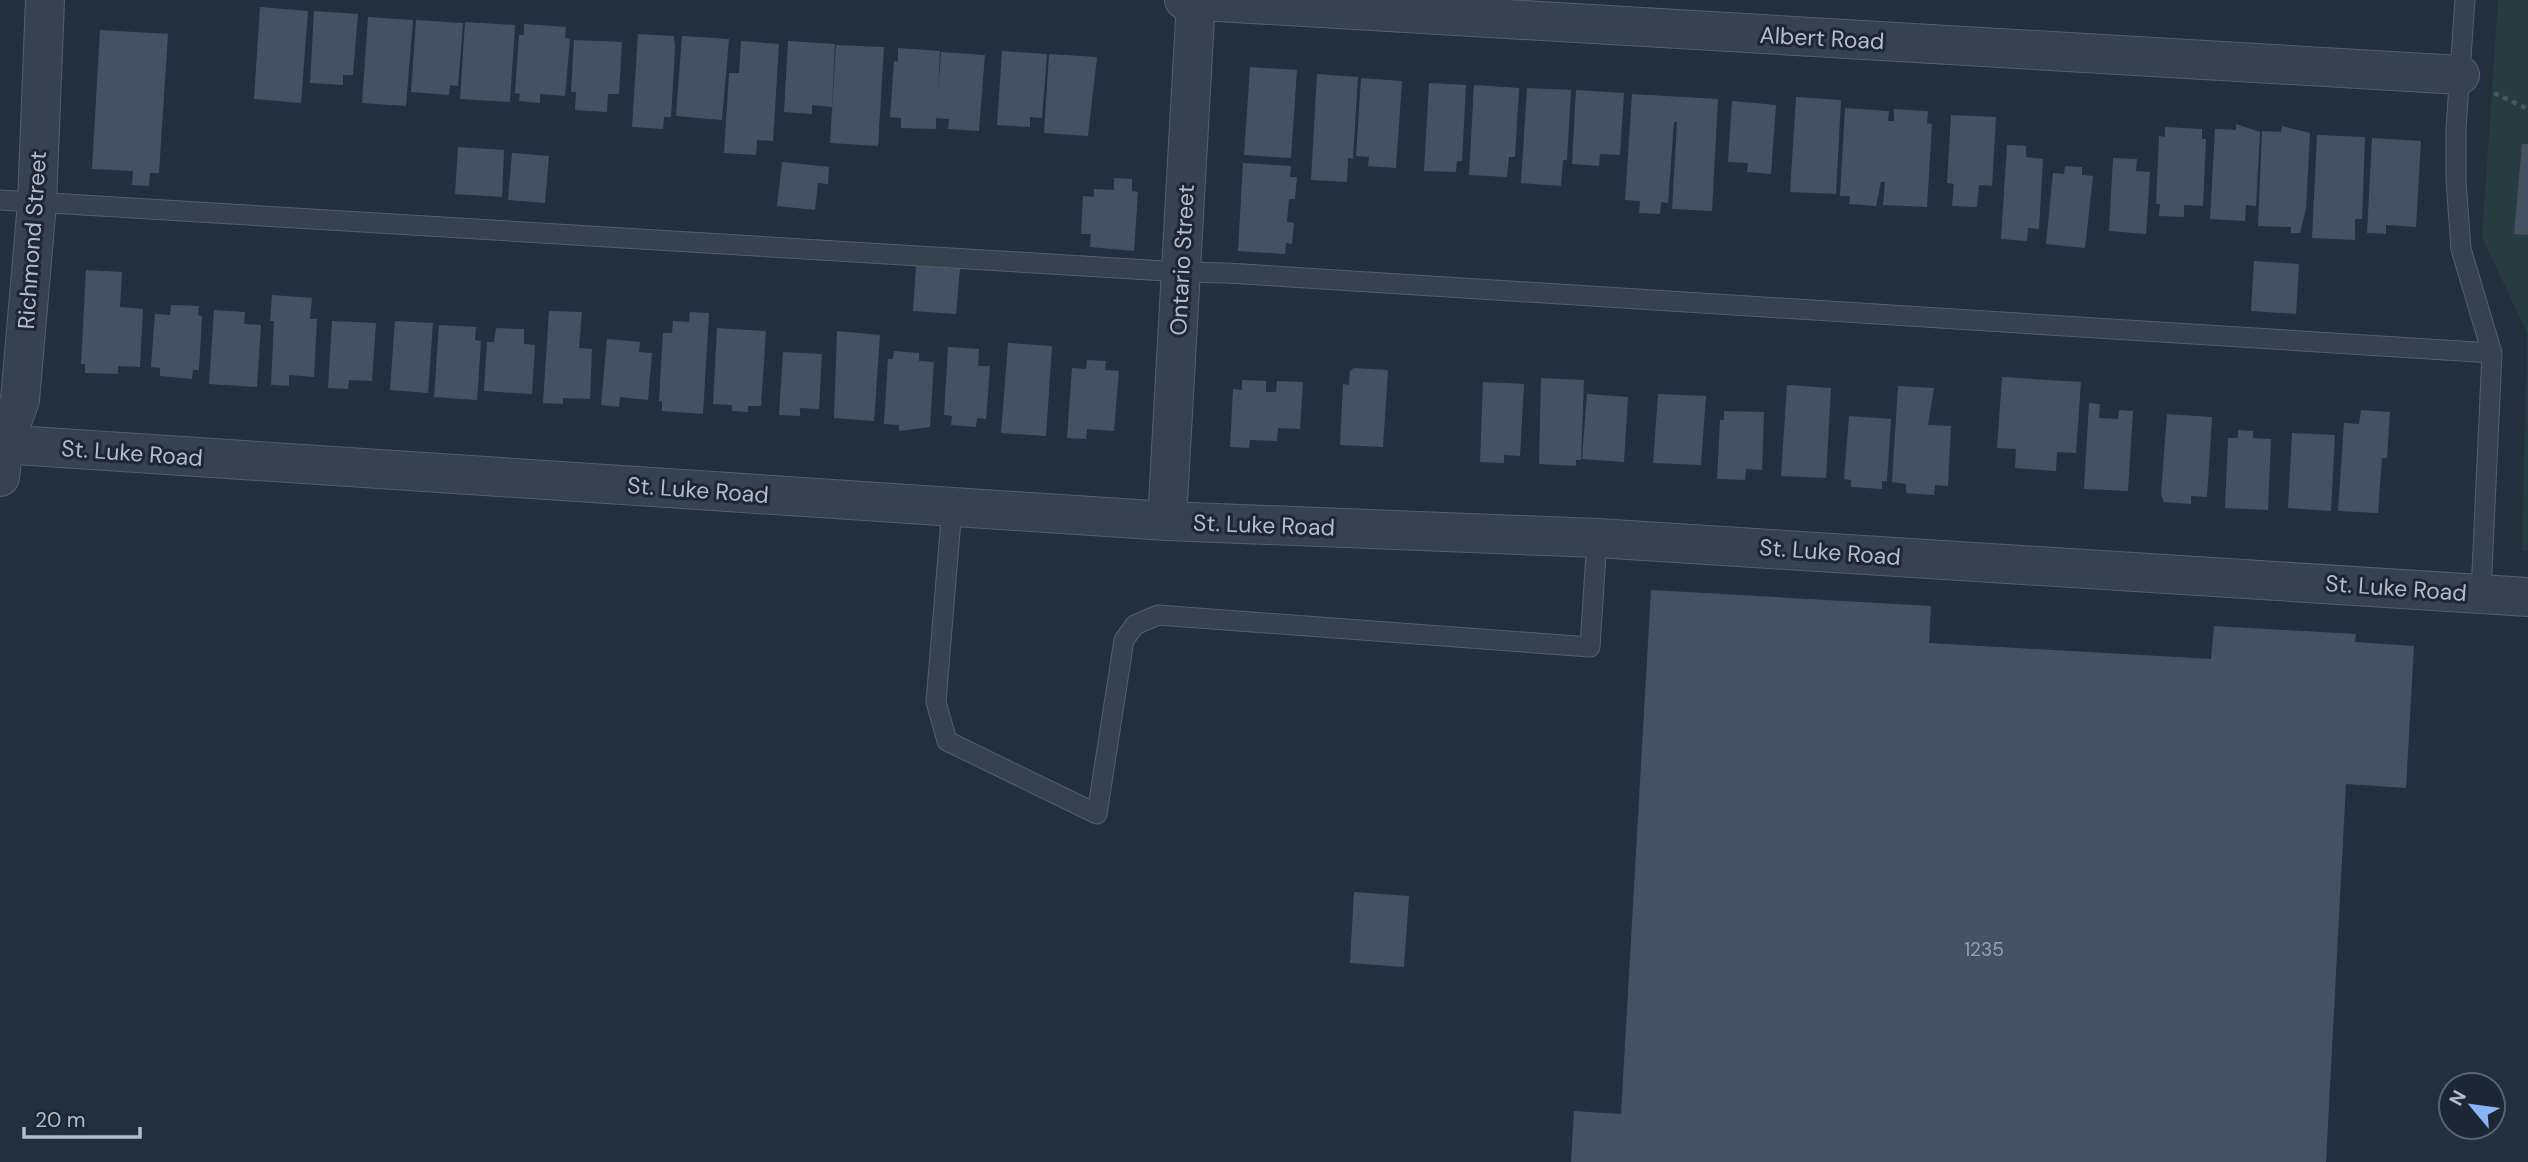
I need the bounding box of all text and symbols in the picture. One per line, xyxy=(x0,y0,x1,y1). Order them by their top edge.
street label: Albert Road xyxy=(1759,20,1885,56)
street label: Richmond Street xyxy=(11,150,53,330)
street label: Ontario Street xyxy=(1163,184,1201,336)
street label: St. Luke Road xyxy=(60,433,204,473)
street label: St. Luke Road xyxy=(626,470,770,510)
street label: St. Luke Road xyxy=(1193,508,1335,542)
street label: St. Luke Road xyxy=(1758,532,1902,572)
street label: St. Luke Road xyxy=(2324,568,2468,608)
house number: 1235 xyxy=(1964,937,2004,962)
north arrow xyxy=(2437,1071,2507,1141)
text: N xyxy=(2443,1086,2472,1110)
scale bar xyxy=(24,1096,140,1140)
text: 20 m xyxy=(35,1106,86,1134)

